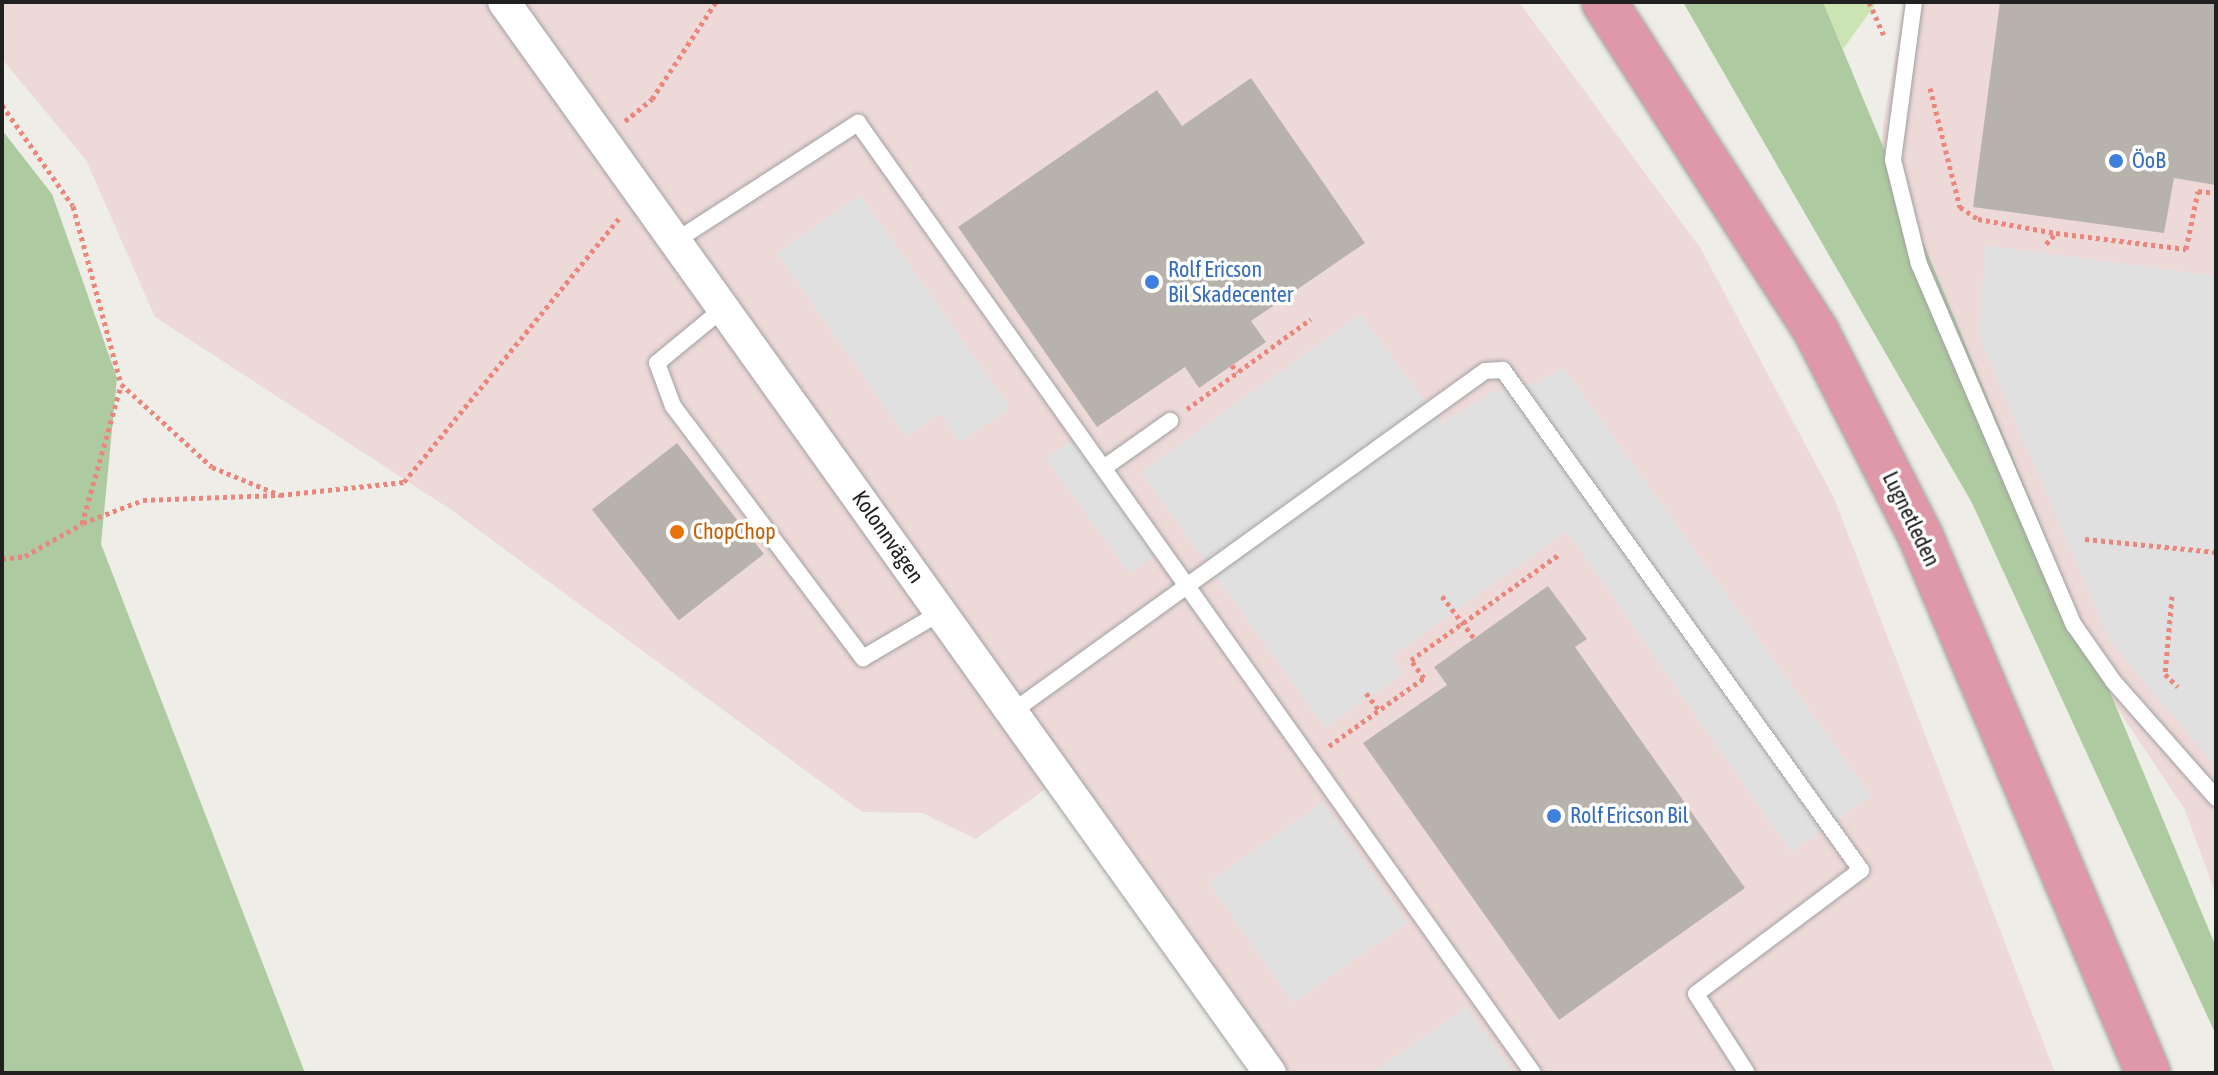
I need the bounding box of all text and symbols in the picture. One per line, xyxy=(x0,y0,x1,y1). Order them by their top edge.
place label: ÖoB xyxy=(2132,148,2166,174)
marker: ÖoB xyxy=(2107,152,2125,170)
place label: Rolf Ericson Bil Skadecenter xyxy=(1168,256,1293,308)
marker: Rolf Ericson Bil Skadecenter xyxy=(1143,273,1161,291)
street label: Lugnetleden xyxy=(1877,467,1945,571)
street label: Kolonnvägen xyxy=(847,486,929,588)
place label: ChopChop xyxy=(693,519,776,545)
marker: ChopChop xyxy=(668,523,686,541)
place label: Rolf Ericson Bil xyxy=(1570,803,1688,829)
marker: Rolf Ericson Bil xyxy=(1545,807,1563,825)

